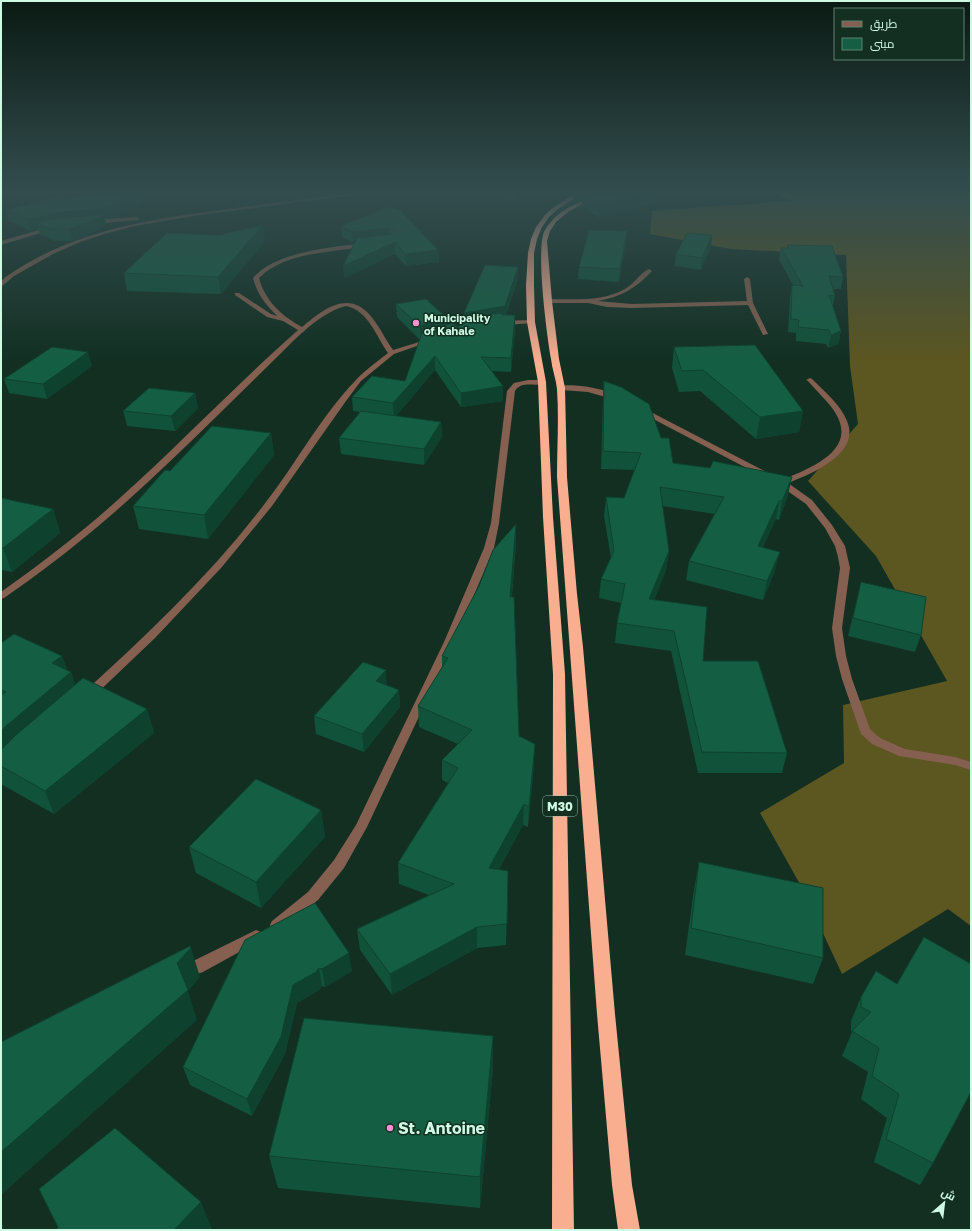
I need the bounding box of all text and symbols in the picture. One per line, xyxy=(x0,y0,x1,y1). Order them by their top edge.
legend xyxy=(834,8,964,60)
text: طريق xyxy=(870,16,898,31)
text: مبنى xyxy=(870,36,895,51)
place label: Municipality of Kahale xyxy=(424,311,491,337)
marker: Municipality of Kahale xyxy=(411,318,421,328)
road number: M30 xyxy=(543,796,577,816)
place label: St. Antoine xyxy=(398,1118,485,1138)
marker: St. Antoine xyxy=(385,1123,395,1133)
north arrow xyxy=(924,1183,964,1223)
text: ش xyxy=(939,1185,958,1204)

